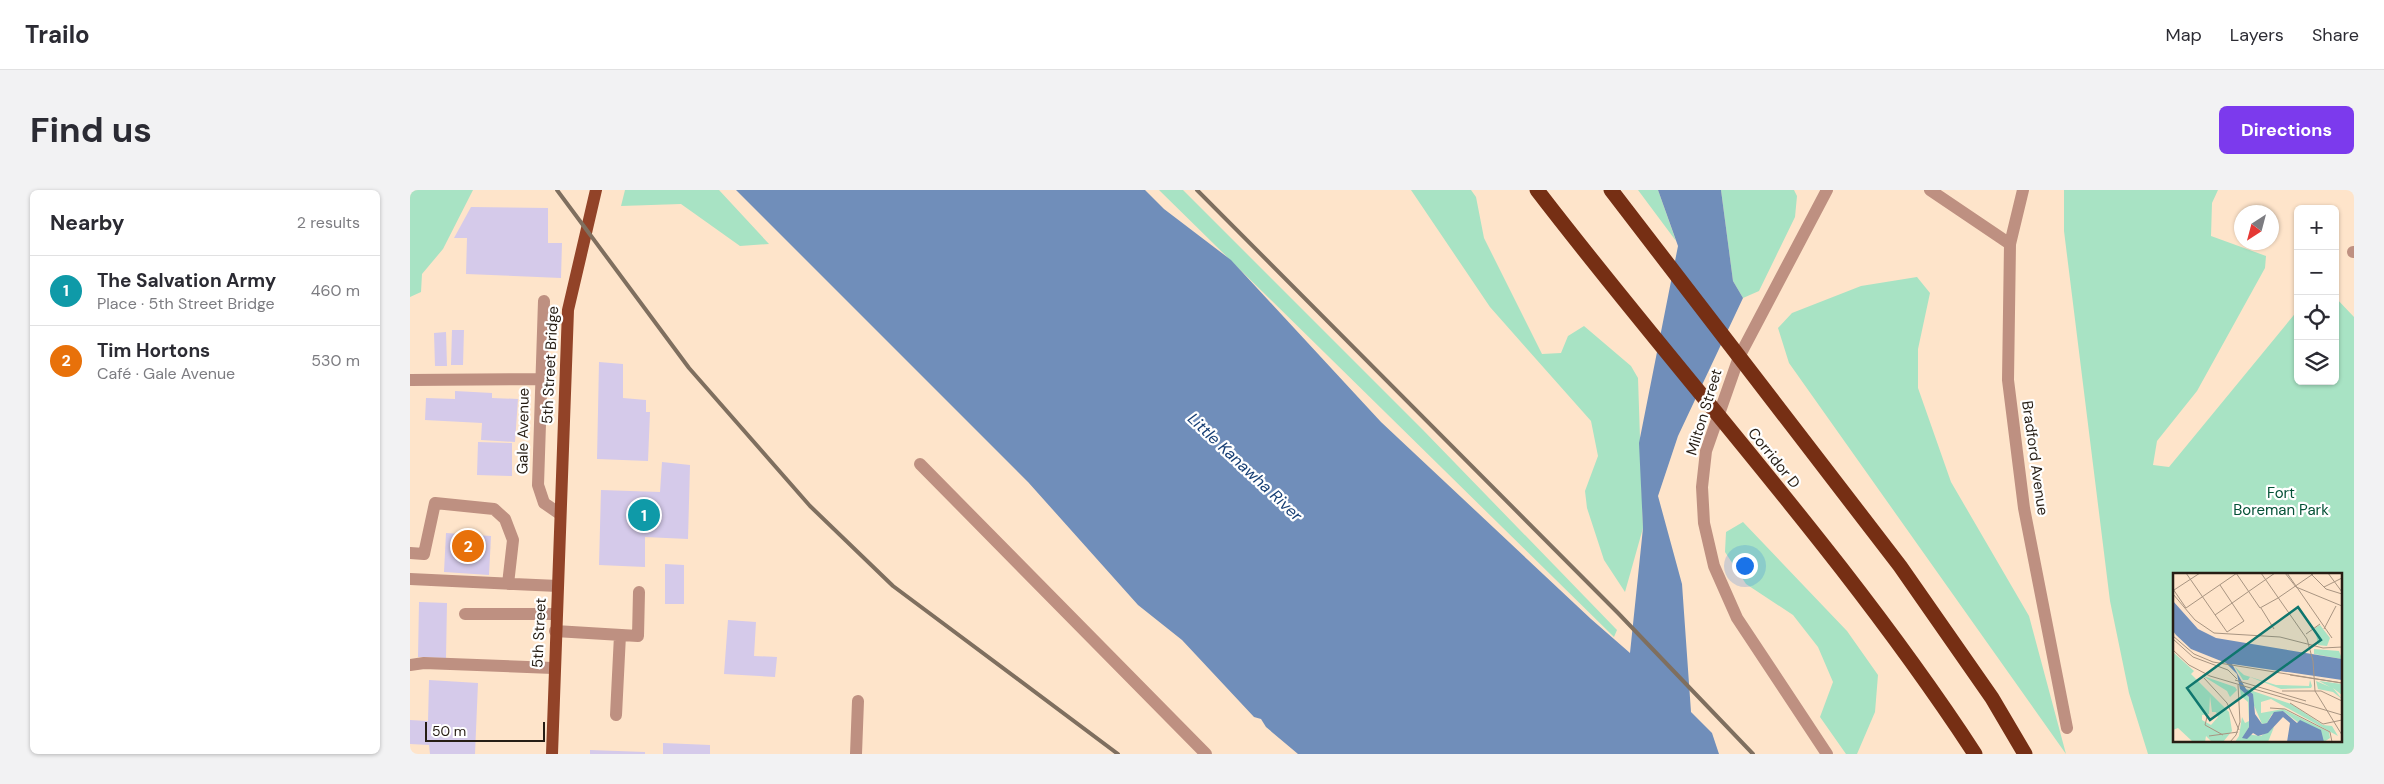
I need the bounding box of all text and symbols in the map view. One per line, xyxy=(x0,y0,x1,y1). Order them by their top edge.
text: Trailo xyxy=(25,19,90,50)
text: Map xyxy=(2166,23,2202,47)
text: Layers xyxy=(2230,23,2284,47)
text: Share xyxy=(2312,23,2359,47)
button: Directions xyxy=(2219,106,2354,154)
text: Find us xyxy=(30,107,152,153)
north arrow xyxy=(2234,205,2279,250)
map controls xyxy=(2294,205,2339,385)
button: + xyxy=(2294,205,2339,250)
text: Nearby xyxy=(50,209,124,237)
text: 2 results xyxy=(297,212,360,233)
button: − xyxy=(2294,250,2339,295)
text: The Salvation Army xyxy=(97,268,276,293)
text: 1 xyxy=(63,280,69,301)
text: 460 m xyxy=(311,280,360,301)
text: Place · 5th Street Bridge xyxy=(97,293,275,314)
button: locate xyxy=(2294,295,2339,340)
street label: 5th Street Bridge xyxy=(537,305,563,425)
text: Tim Hortons xyxy=(97,338,210,363)
button: layers xyxy=(2294,340,2339,385)
text: 2 xyxy=(61,350,71,371)
text: 530 m xyxy=(311,350,360,371)
text: Café · Gale Avenue xyxy=(97,363,235,384)
street label: Milton Street xyxy=(1681,366,1727,458)
street label: Gale Avenue xyxy=(512,388,534,474)
street label: Bradford Avenue xyxy=(2017,399,2053,517)
water label: Little Kanawha River xyxy=(1183,408,1308,526)
street label: Corridor D xyxy=(1743,424,1805,492)
park label: Fort Boreman Park xyxy=(2233,483,2329,520)
pin: 1 xyxy=(628,496,660,534)
pin: 2 xyxy=(452,527,484,565)
your location xyxy=(1732,553,1758,579)
inset map xyxy=(2173,573,2342,742)
street label: 5th Street xyxy=(527,597,551,669)
scale bar xyxy=(425,719,545,742)
text: 50 m xyxy=(432,722,466,740)

